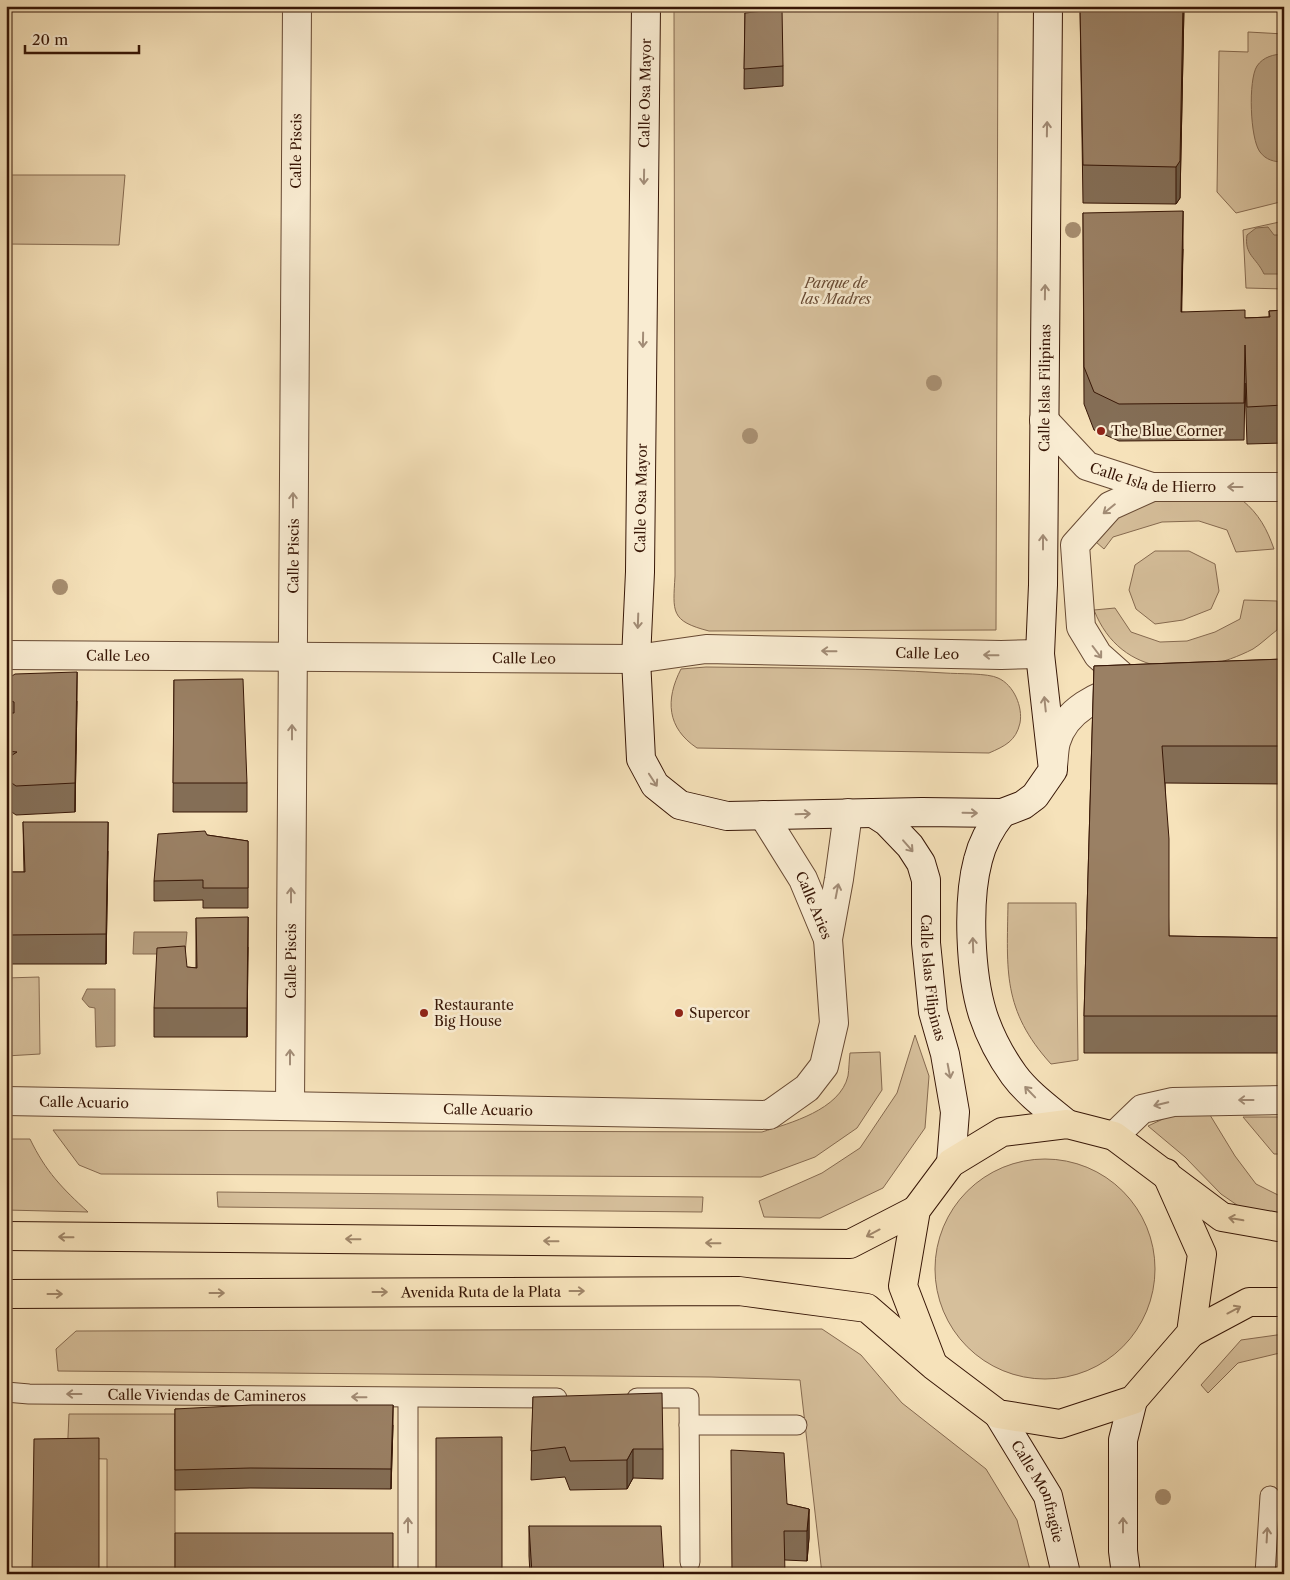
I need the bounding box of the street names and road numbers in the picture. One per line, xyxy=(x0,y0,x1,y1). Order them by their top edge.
street label: Calle Osa Mayor xyxy=(635,38,655,148)
street label: Calle Piscis xyxy=(287,113,305,189)
street label: Calle Islas Filipinas xyxy=(1035,324,1054,452)
street label: Calle Osa Mayor xyxy=(631,443,651,553)
street label: Calle Isla de Hierro xyxy=(1088,459,1216,496)
street label: Calle Piscis xyxy=(284,518,303,594)
street label: Calle Leo xyxy=(895,644,959,663)
street label: Calle Leo xyxy=(86,647,150,665)
street label: Calle Leo xyxy=(492,649,556,667)
street label: Calle Aries xyxy=(791,868,836,942)
street label: Calle Islas Filipinas xyxy=(917,914,950,1043)
street label: Calle Piscis xyxy=(282,923,300,999)
street label: Calle Acuario xyxy=(39,1093,129,1112)
street label: Calle Acuario xyxy=(443,1100,533,1120)
street label: Avenida Ruta de la Plata xyxy=(400,1283,562,1301)
street label: Calle Viviendas de Camineros xyxy=(108,1386,306,1405)
street label: Calle Monfragüe xyxy=(1007,1437,1067,1545)

